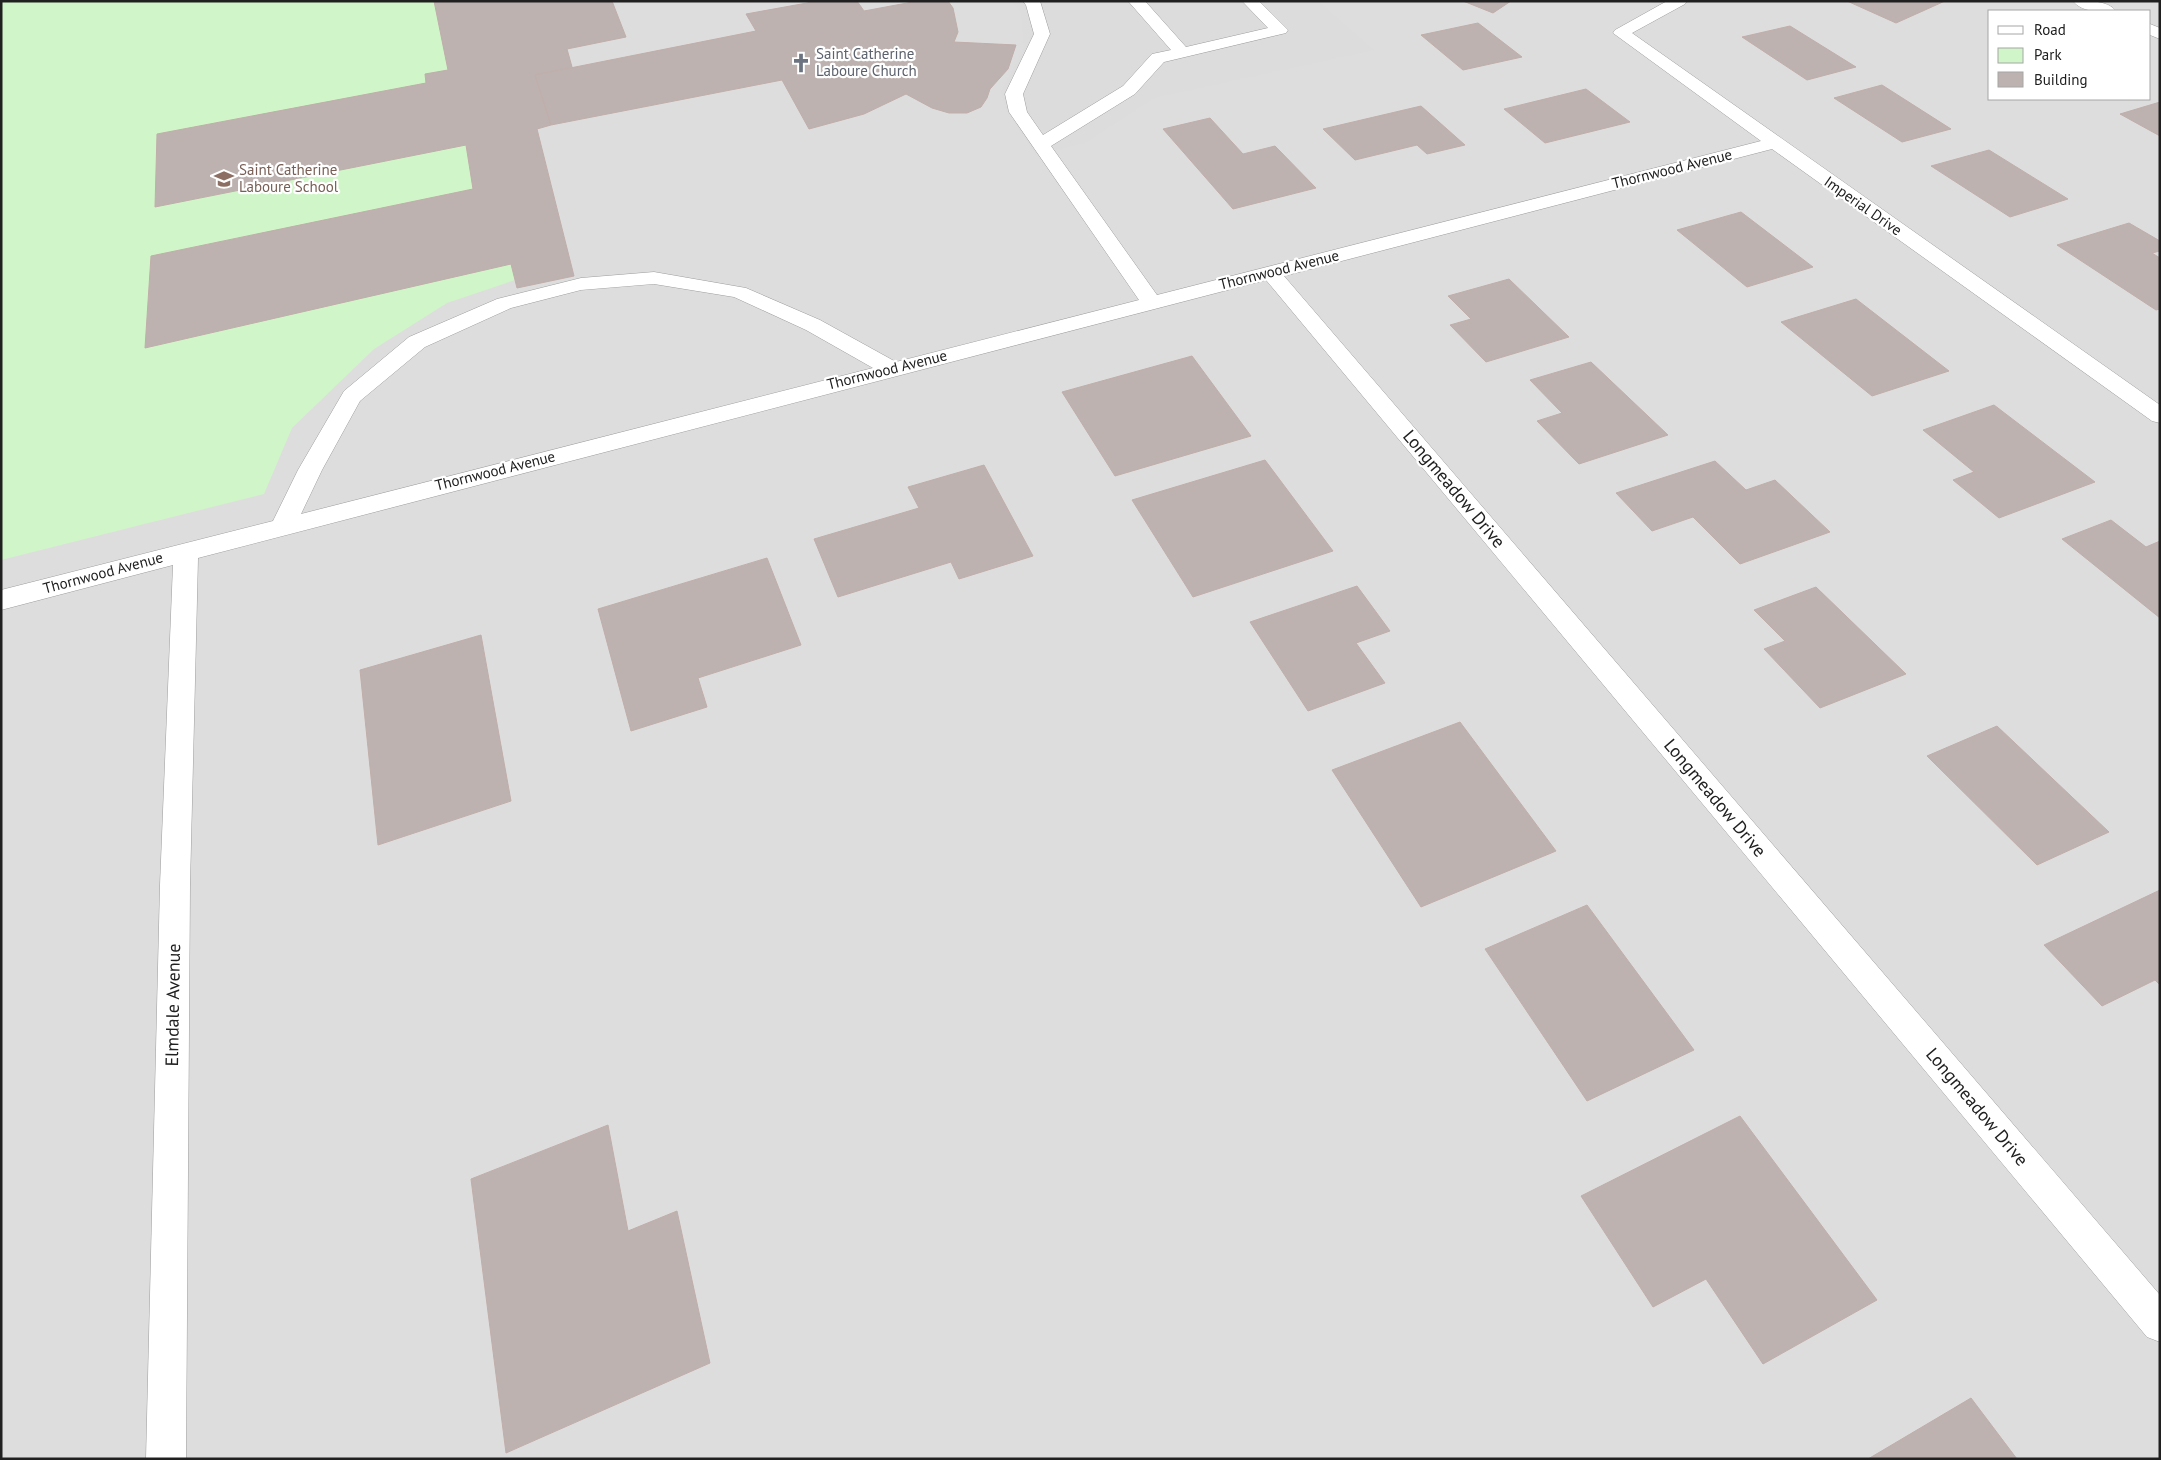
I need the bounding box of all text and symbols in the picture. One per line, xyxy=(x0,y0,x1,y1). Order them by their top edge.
legend xyxy=(1988,10,2151,100)
text: Road xyxy=(2034,20,2066,39)
place label: Saint Catherine Laboure Church xyxy=(816,44,917,80)
text: Park xyxy=(2034,45,2062,64)
church icon: Saint Catherine Laboure Church xyxy=(790,52,812,74)
text: Building xyxy=(2034,70,2088,89)
street label: Thornwood Avenue xyxy=(1610,144,1734,193)
place label: Saint Catherine Laboure School xyxy=(239,160,339,196)
school or university icon: Saint Catherine Laboure School xyxy=(213,168,235,190)
street label: Imperial Drive xyxy=(1821,172,1906,239)
street label: Thornwood Avenue xyxy=(1217,245,1341,294)
street label: Thornwood Avenue xyxy=(825,345,949,394)
street label: Longmeadow Drive xyxy=(1398,425,1510,552)
street label: Thornwood Avenue xyxy=(433,446,557,495)
street label: Thornwood Avenue xyxy=(41,547,165,598)
street label: Longmeadow Drive xyxy=(1659,734,1771,861)
street label: Elmdale Avenue xyxy=(160,943,185,1067)
street label: Longmeadow Drive xyxy=(1921,1043,2033,1170)

